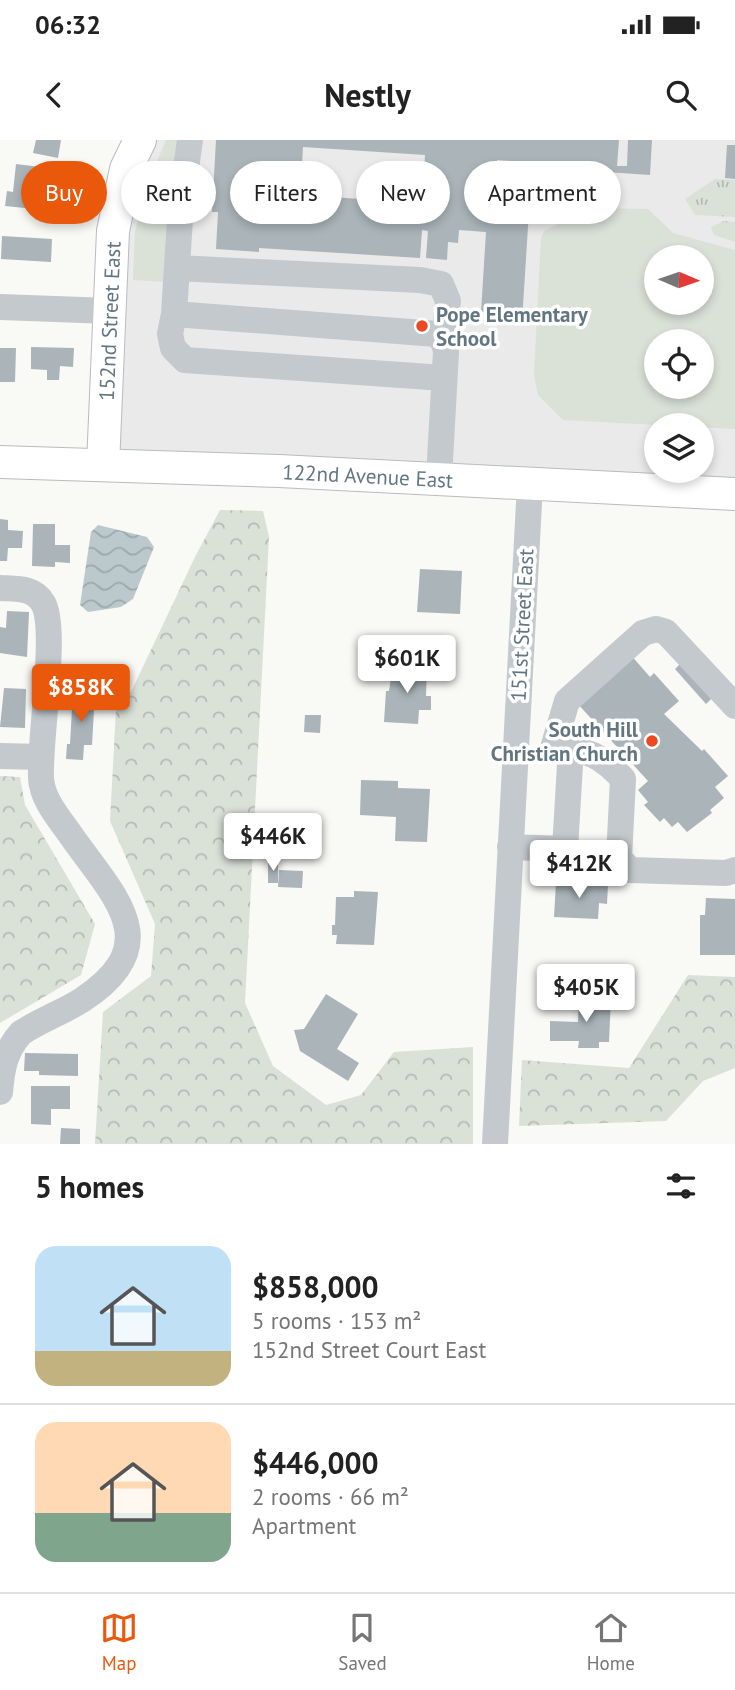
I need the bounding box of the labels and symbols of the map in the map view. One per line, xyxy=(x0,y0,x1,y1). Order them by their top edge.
street label: 152nd Street East xyxy=(92,241,126,401)
north arrow xyxy=(644,245,714,315)
place label: Pope Elementary School xyxy=(436,301,589,352)
marker: Pope Elementary School xyxy=(414,318,430,334)
street label: 122nd Avenue East xyxy=(282,458,454,493)
street label: 151st Street East xyxy=(505,548,539,702)
pin: $601K xyxy=(358,636,456,695)
pin: $858K xyxy=(32,664,130,724)
place label: South Hill Christian Church xyxy=(491,716,639,767)
marker: South Hill Christian Church xyxy=(644,733,660,749)
pin: $446K xyxy=(224,814,322,873)
pin: $412K xyxy=(530,840,628,900)
pin: $405K xyxy=(537,964,635,1024)

